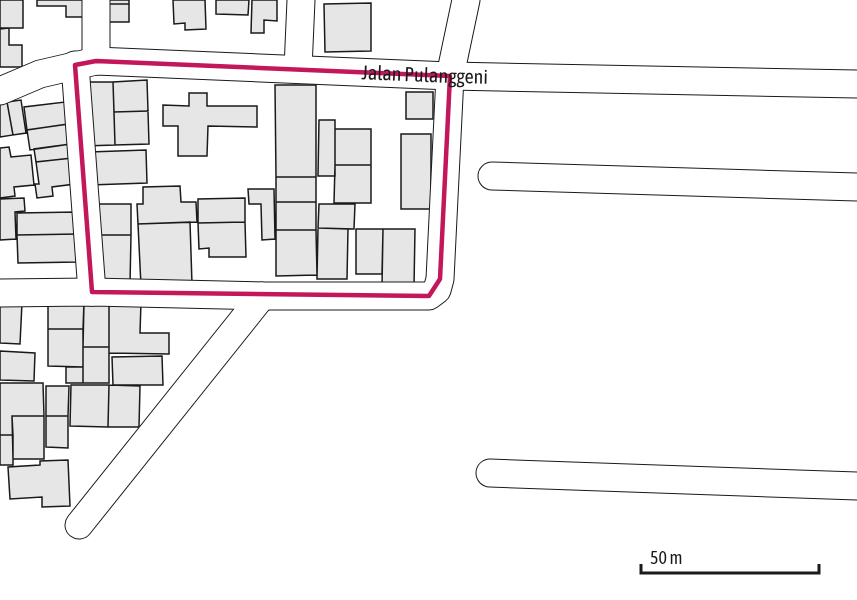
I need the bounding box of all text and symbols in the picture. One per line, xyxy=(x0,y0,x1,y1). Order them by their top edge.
street label: Jalan Pulanggeni xyxy=(361,60,488,88)
scale bar xyxy=(641,537,820,575)
text: 50 m xyxy=(650,547,682,568)

